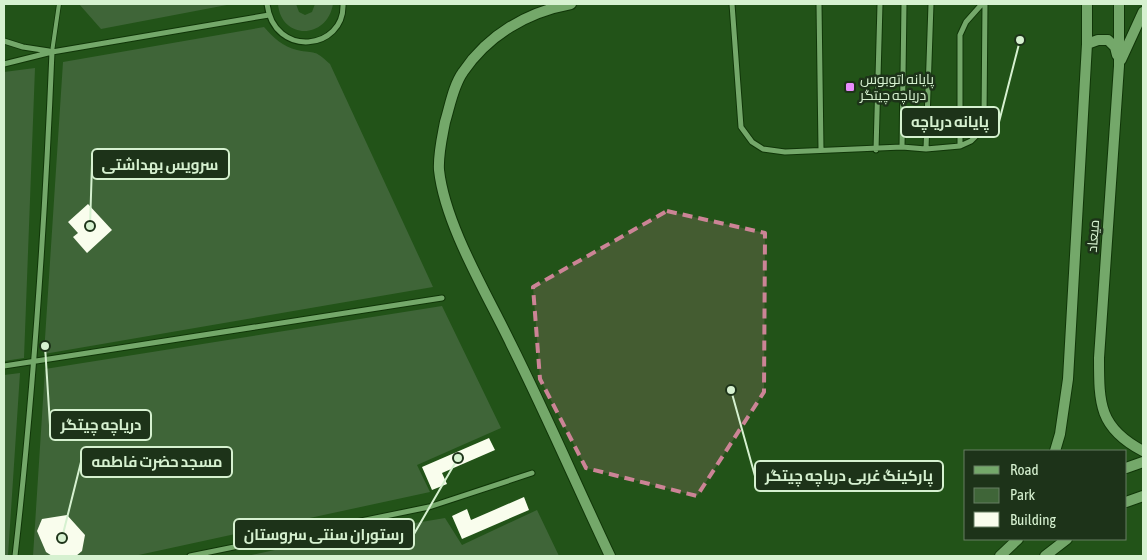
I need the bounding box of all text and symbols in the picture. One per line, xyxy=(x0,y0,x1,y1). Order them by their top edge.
place label: پایانه اتوبوس دریاچه چیتگر xyxy=(859,71,934,105)
marker: پایانه اتوبوس دریاچه چیتگر xyxy=(844,81,856,93)
callout: پایانه دریاچه xyxy=(901,107,999,137)
text: پایانه دریاچه xyxy=(911,113,989,133)
callout: سرویس بهداشتی xyxy=(92,149,229,179)
text: سرویس بهداشتی xyxy=(102,156,218,174)
street label: میعاد xyxy=(1084,219,1102,253)
callout: دریاچه چیتگر xyxy=(50,410,151,440)
text: دریاچه چیتگر xyxy=(60,416,141,436)
callout: مسجد حضرت فاطمه xyxy=(81,447,232,477)
legend xyxy=(964,450,1127,540)
text: مسجد حضرت فاطمه xyxy=(91,453,223,471)
callout: پارکینگ غربی دریاچه چیتگر xyxy=(755,461,943,491)
text: Road xyxy=(1010,461,1039,478)
text: پارکینگ غربی دریاچه چیتگر xyxy=(764,467,934,487)
text: Park xyxy=(1010,486,1035,503)
text: Building xyxy=(1010,511,1056,528)
callout: رستوران سنتی سروستان xyxy=(234,519,414,549)
text: رستوران سنتی سروستان xyxy=(244,526,404,544)

